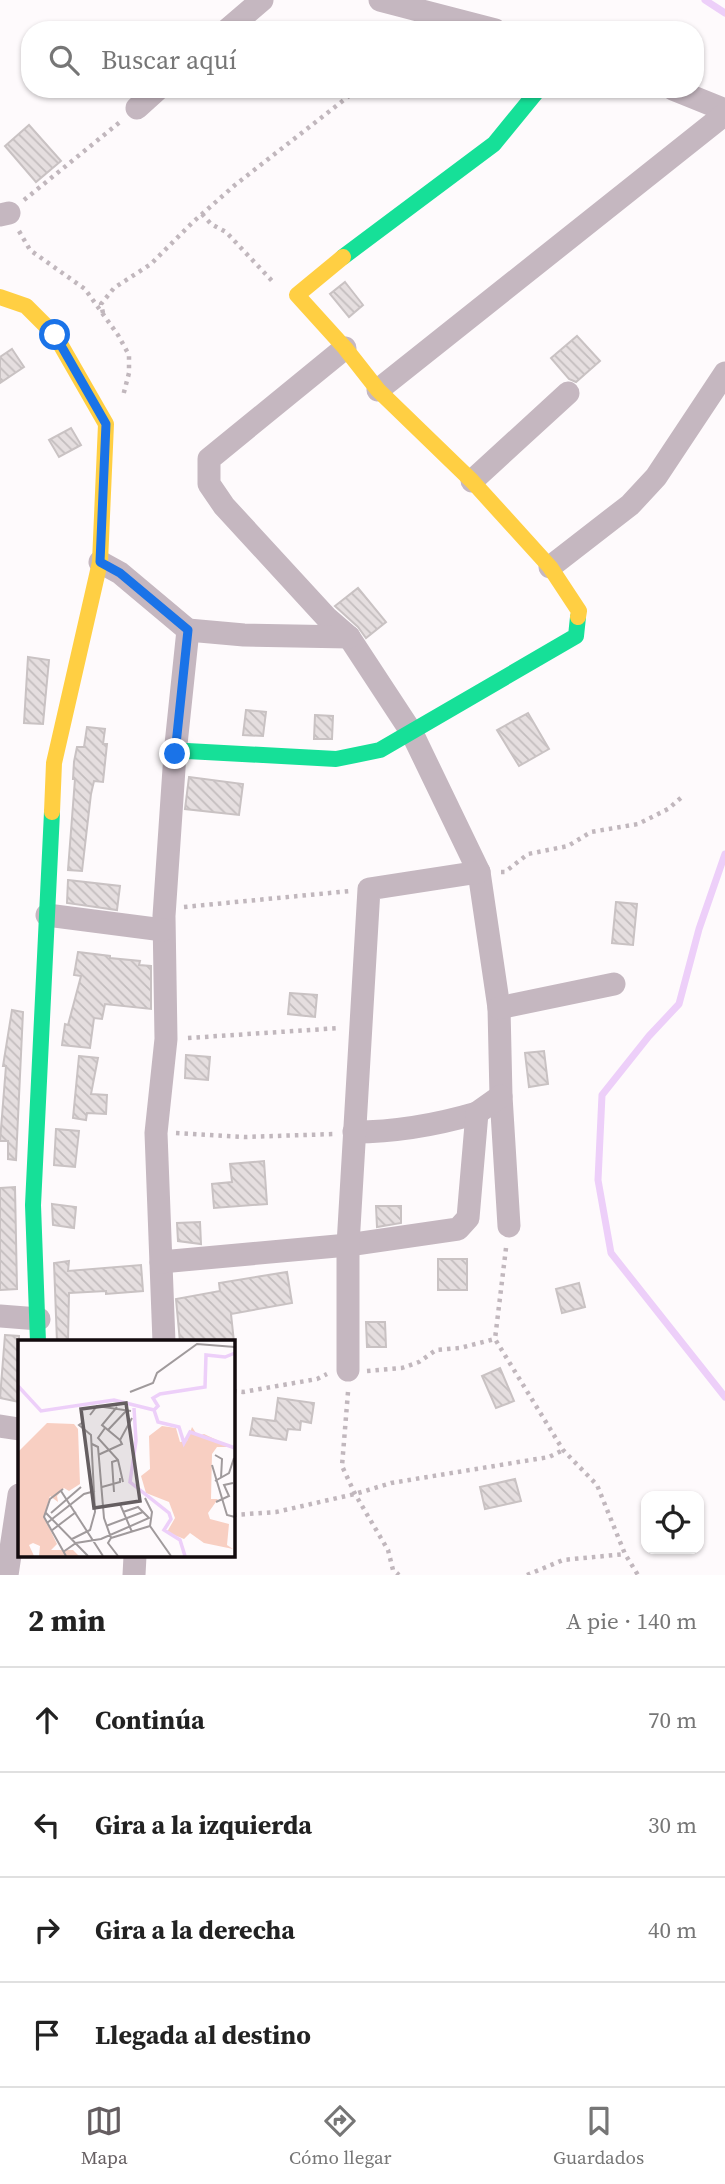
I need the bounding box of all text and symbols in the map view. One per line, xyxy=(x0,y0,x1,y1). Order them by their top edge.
search box xyxy=(21,21,704,98)
icon: search xyxy=(45,41,83,79)
text: Buscar aquí xyxy=(101,42,237,78)
route start xyxy=(39,319,70,350)
route end xyxy=(159,738,190,769)
inset map xyxy=(18,1340,234,1558)
map controls xyxy=(641,1491,704,1554)
button: locate xyxy=(641,1491,704,1554)
text: 2 min xyxy=(28,1600,106,1641)
text: A pie · 140 m xyxy=(566,1605,697,1637)
icon: ahead xyxy=(28,1701,66,1739)
text: Continúa xyxy=(95,1702,205,1738)
text: 70 m xyxy=(648,1704,697,1736)
icon: left xyxy=(28,1806,66,1844)
text: Gira a la izquierda xyxy=(95,1807,312,1843)
text: 30 m xyxy=(648,1809,697,1841)
icon: right xyxy=(28,1911,66,1949)
text: Gira a la derecha xyxy=(95,1912,295,1948)
text: 40 m xyxy=(648,1914,697,1946)
icon: arrive xyxy=(28,2016,66,2054)
text: Llegada al destino xyxy=(95,2017,311,2053)
tab: Mapa xyxy=(81,2102,128,2170)
tab: Cómo llegar xyxy=(289,2102,392,2170)
tab: Guardados xyxy=(553,2102,644,2170)

